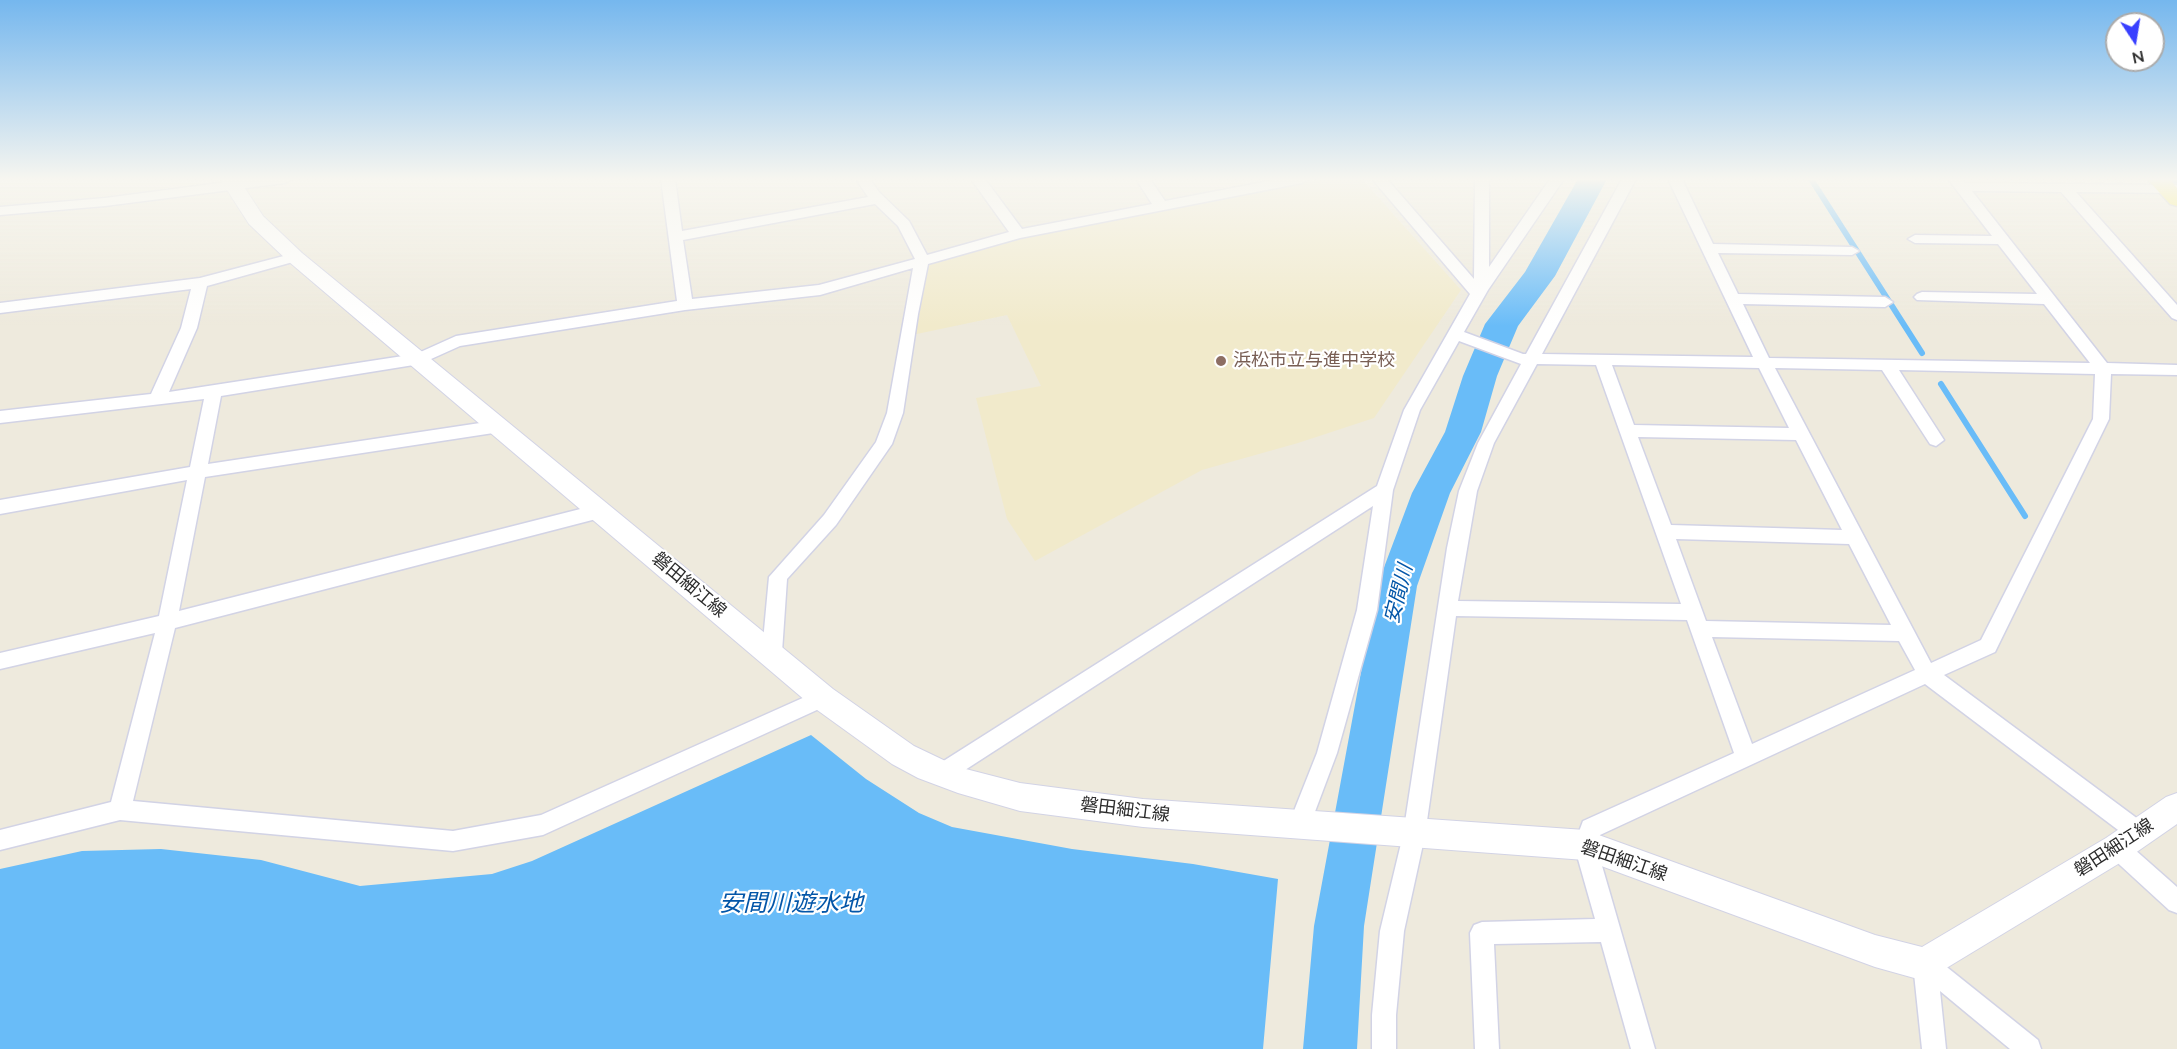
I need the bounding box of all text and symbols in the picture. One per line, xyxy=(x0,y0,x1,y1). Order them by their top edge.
north arrow xyxy=(2105,12,2165,72)
text: N xyxy=(2130,47,2146,69)
place label: 浜松市立与進中学校 xyxy=(1233,350,1395,372)
marker: 浜松市立与進中学校 xyxy=(1214,354,1228,368)
street label: 磐田細江線 xyxy=(648,548,730,622)
water label: 安間川 xyxy=(1380,562,1418,626)
street label: 磐田細江線 xyxy=(1079,794,1171,826)
street label: 磐田細江線 xyxy=(2070,814,2158,882)
street label: 磐田細江線 xyxy=(1578,836,1670,886)
water label: 安間川遊水地 xyxy=(719,890,863,918)

